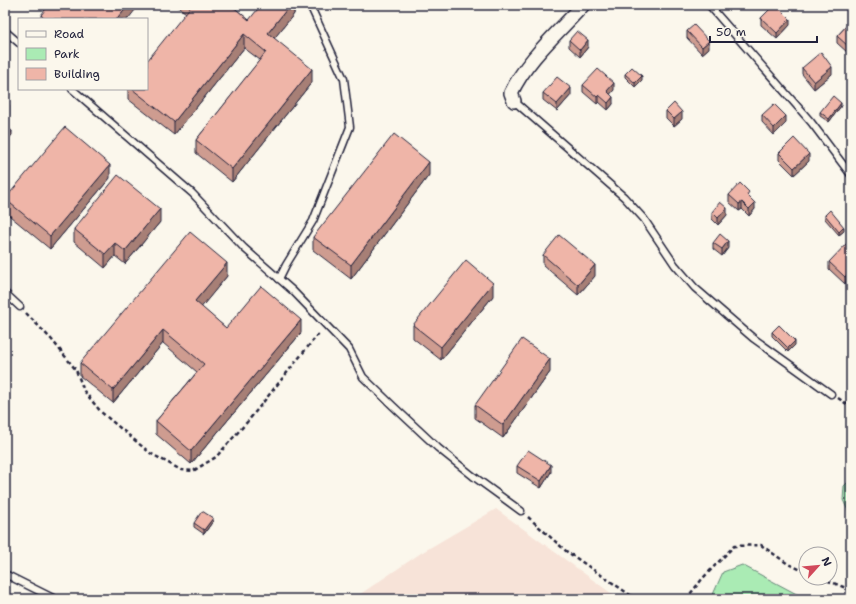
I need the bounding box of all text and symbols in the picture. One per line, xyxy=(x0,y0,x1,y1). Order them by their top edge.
legend xyxy=(18,18,148,90)
scale bar xyxy=(710,18,817,44)
text: 50 m xyxy=(716,24,746,40)
text: Road xyxy=(54,26,85,42)
text: Park xyxy=(54,46,80,62)
text: Building xyxy=(54,66,100,82)
north arrow xyxy=(798,546,838,586)
text: N xyxy=(818,554,835,569)

